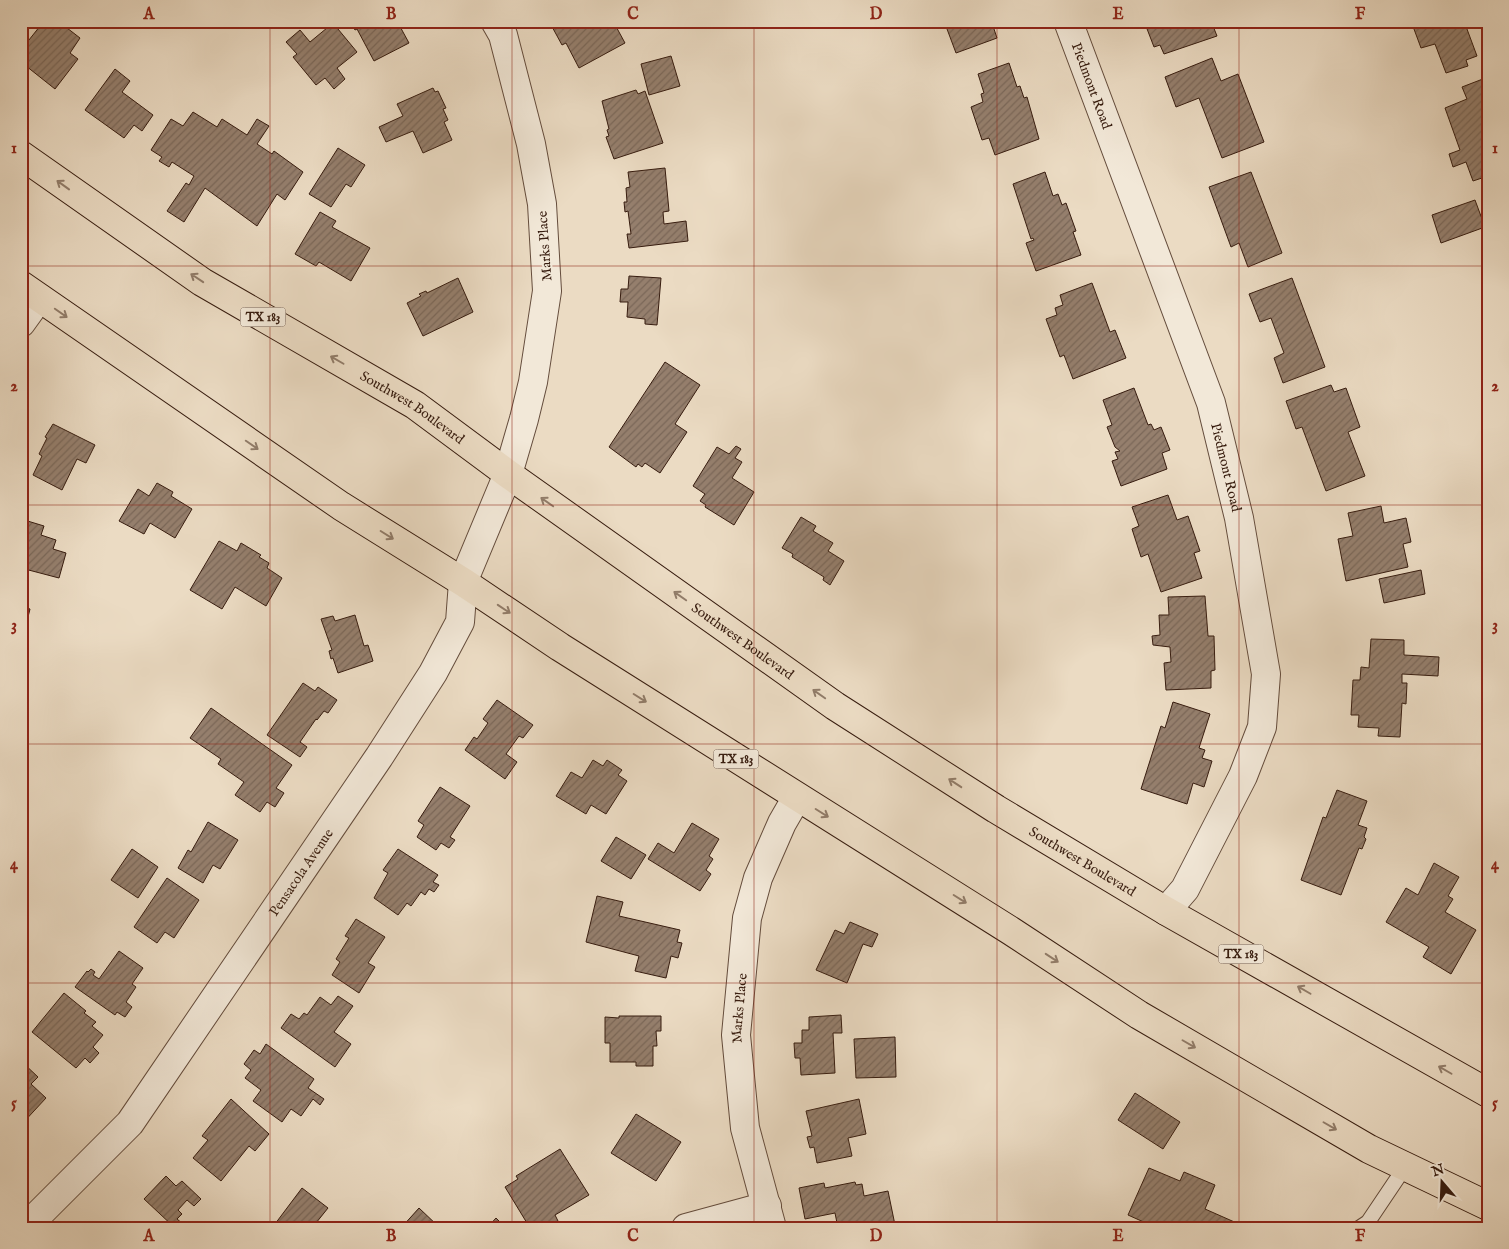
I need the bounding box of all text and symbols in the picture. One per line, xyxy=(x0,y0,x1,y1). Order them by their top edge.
text: A xyxy=(143,5,156,25)
text: B xyxy=(386,5,397,25)
text: C xyxy=(627,5,639,25)
text: D xyxy=(870,5,883,25)
text: E xyxy=(1112,5,1124,25)
text: F xyxy=(1355,5,1366,25)
street label: Piedmont Road xyxy=(1067,40,1116,132)
text: 1 xyxy=(11,139,17,159)
text: 1 xyxy=(1492,139,1498,159)
one-way arrow xyxy=(56,180,70,190)
street label: Marks Place xyxy=(534,210,556,282)
one-way arrow xyxy=(190,273,204,283)
one-way arrow xyxy=(54,308,68,318)
road number: TX 183 xyxy=(240,308,286,326)
one-way arrow xyxy=(329,355,344,365)
street label: Southwest Boulevard xyxy=(356,367,468,449)
text: 2 xyxy=(10,377,18,397)
text: 2 xyxy=(1491,377,1499,397)
street label: Piedmont Road xyxy=(1206,421,1245,514)
one-way arrow xyxy=(244,440,258,450)
one-way arrow xyxy=(540,497,554,507)
one-way arrow xyxy=(379,530,393,540)
one-way arrow xyxy=(673,591,687,601)
street label: Southwest Boulevard xyxy=(688,599,798,684)
one-way arrow xyxy=(497,604,511,615)
text: 3 xyxy=(11,616,17,636)
text: 3 xyxy=(1492,616,1498,636)
one-way arrow xyxy=(812,689,826,699)
one-way arrow xyxy=(633,693,647,703)
road number: TX 183 xyxy=(714,750,758,769)
one-way arrow xyxy=(949,777,963,787)
one-way arrow xyxy=(814,808,828,818)
street label: Southwest Boulevard xyxy=(1025,823,1139,901)
street label: Pensacola Avenue xyxy=(265,825,338,920)
text: 4 xyxy=(10,855,19,875)
text: 4 xyxy=(1491,855,1500,875)
one-way arrow xyxy=(952,894,966,904)
road number: TX 183 xyxy=(1218,944,1264,964)
one-way arrow xyxy=(1044,953,1058,963)
street label: Marks Place xyxy=(728,972,752,1044)
one-way arrow xyxy=(1297,984,1311,994)
one-way arrow xyxy=(1182,1039,1197,1049)
one-way arrow xyxy=(1438,1065,1453,1074)
text: 5 xyxy=(11,1094,17,1114)
text: 5 xyxy=(1492,1094,1498,1114)
one-way arrow xyxy=(1322,1121,1337,1131)
north arrow xyxy=(1416,1156,1466,1206)
text: N xyxy=(1428,1160,1447,1181)
text: A xyxy=(143,1227,156,1247)
text: B xyxy=(386,1227,397,1247)
text: C xyxy=(627,1227,639,1247)
text: D xyxy=(870,1227,883,1247)
text: E xyxy=(1112,1227,1124,1247)
text: F xyxy=(1355,1227,1366,1247)

